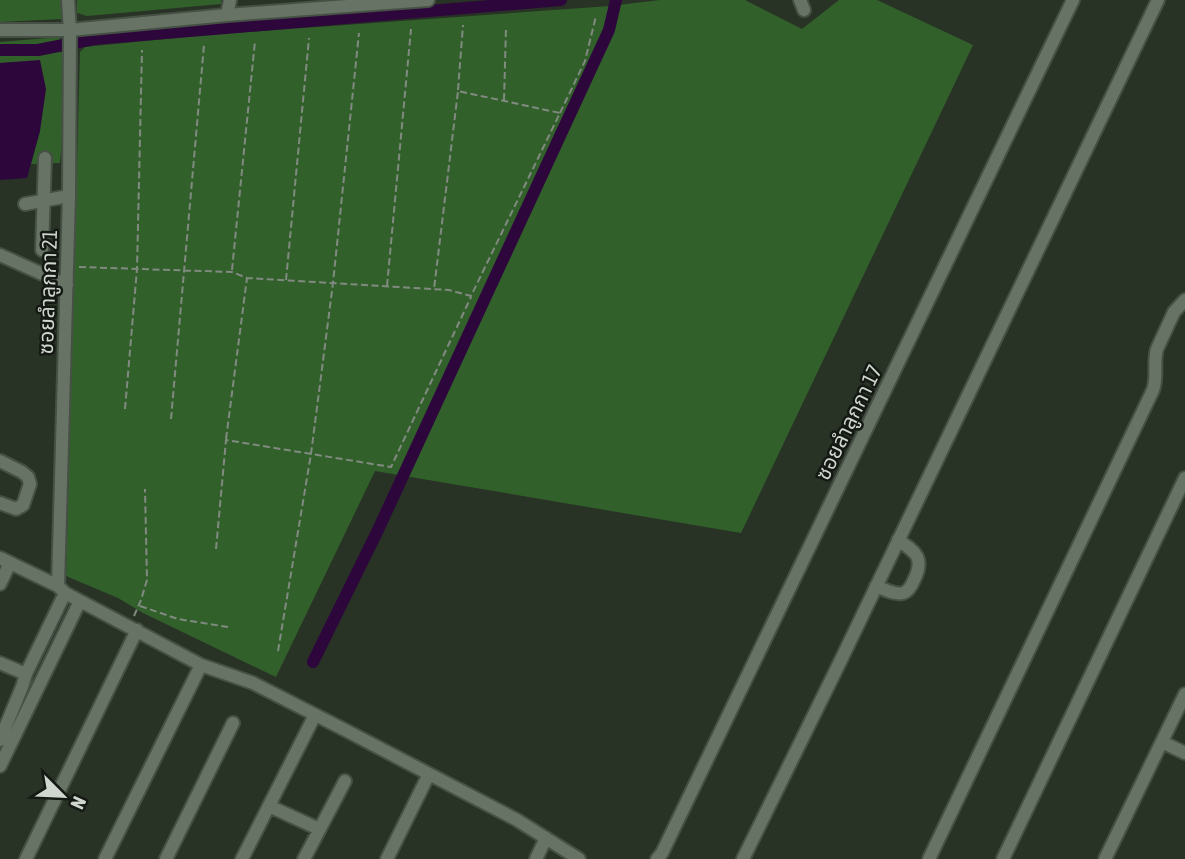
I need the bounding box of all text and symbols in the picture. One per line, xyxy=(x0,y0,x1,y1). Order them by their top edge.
street label: ซอยลำลูกกา 21 xyxy=(33,229,63,355)
street label: ซอยลำลูกกา 17 xyxy=(810,361,888,484)
north arrow xyxy=(28,761,98,831)
text: N xyxy=(66,793,91,813)

